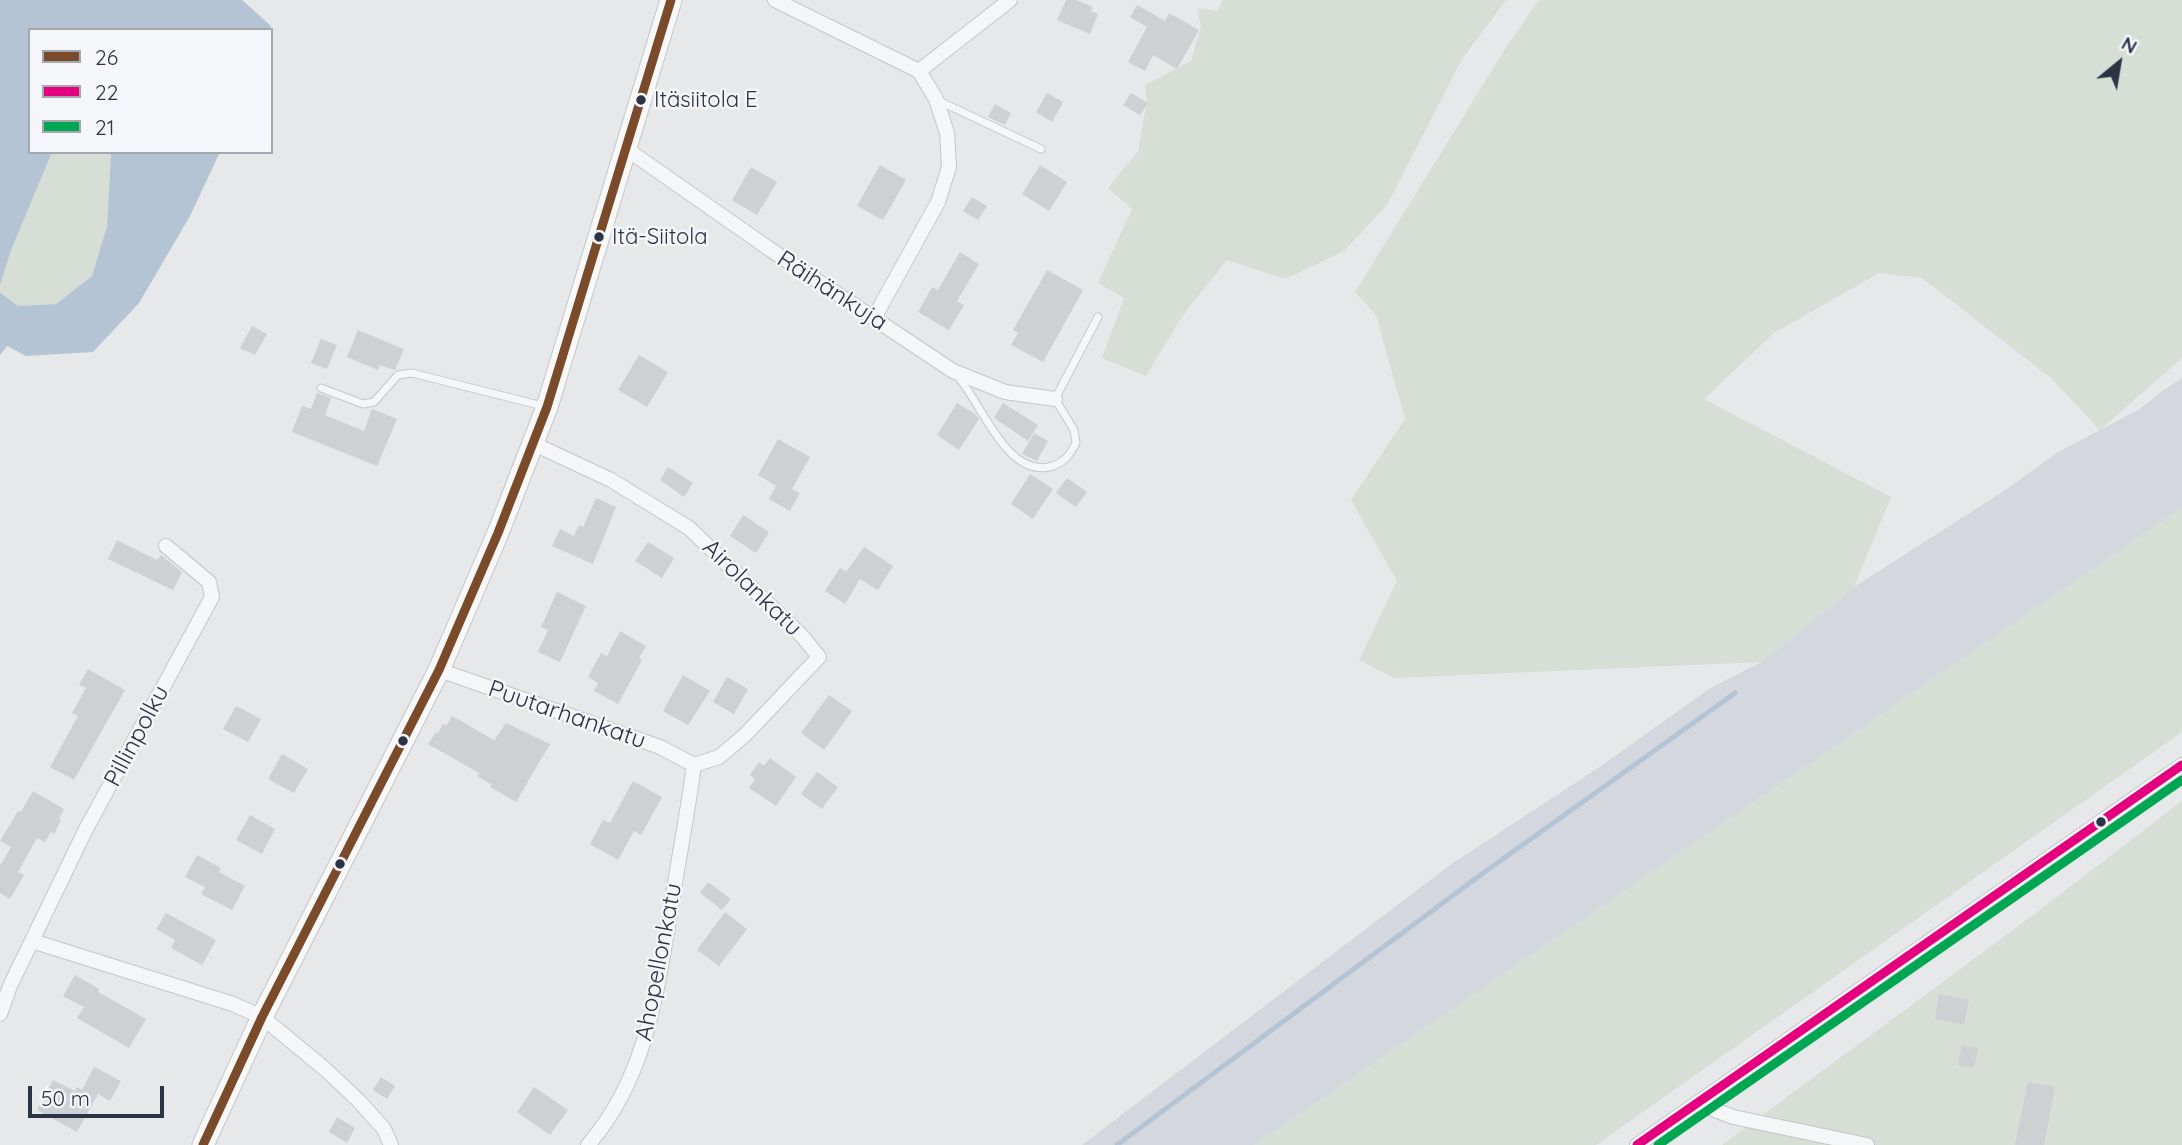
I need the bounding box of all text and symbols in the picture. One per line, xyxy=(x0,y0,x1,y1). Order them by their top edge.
legend xyxy=(28,28,273,154)
north arrow xyxy=(2084,28,2154,98)
text: N xyxy=(2117,31,2142,59)
text: 26 xyxy=(95,44,118,70)
text: 22 xyxy=(95,79,118,105)
place label: Itäsiitola E xyxy=(654,87,758,113)
marker: Itäsiitola E xyxy=(634,93,648,107)
text: 21 xyxy=(95,114,114,140)
place label: Itä-Siitola xyxy=(612,224,708,250)
marker: Itä-Siitola xyxy=(592,230,606,244)
street label: Räihänkuja xyxy=(772,245,892,337)
street label: Airolankatu xyxy=(696,534,808,642)
street label: Puutarhankatu xyxy=(485,675,649,755)
street label: Pillinpolku xyxy=(98,680,176,792)
unlabelled marker xyxy=(396,734,410,748)
unlabelled marker xyxy=(2094,815,2108,829)
unlabelled marker xyxy=(333,857,347,871)
street label: Ahopellonkatu xyxy=(630,881,688,1043)
scale bar xyxy=(32,1072,168,1116)
text: 50 m xyxy=(41,1085,90,1111)

